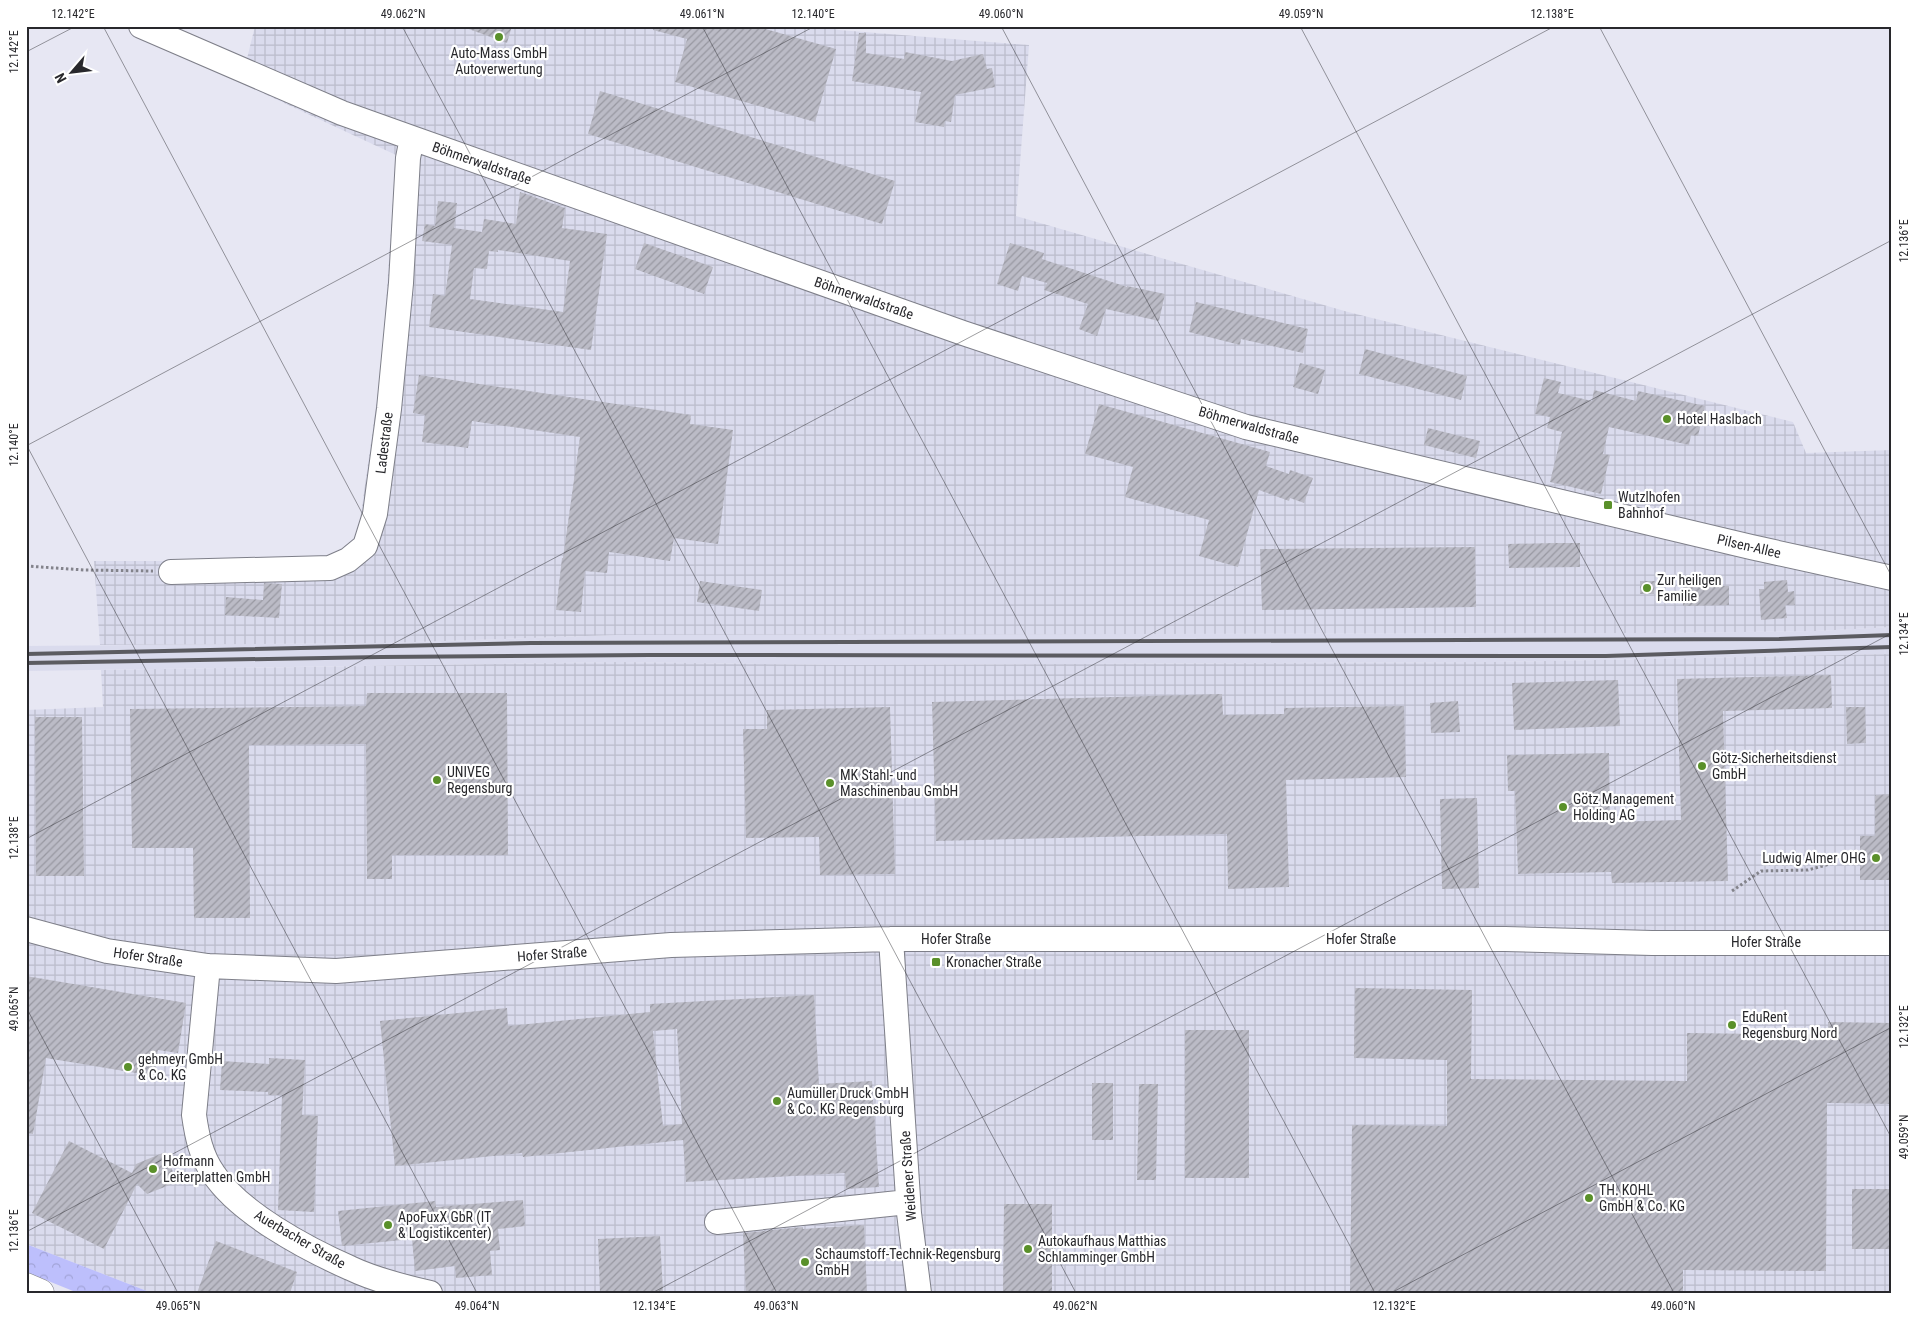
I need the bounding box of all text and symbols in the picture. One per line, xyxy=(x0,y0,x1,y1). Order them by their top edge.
text: 12.142°E xyxy=(51,7,95,21)
text: 49.062°N xyxy=(381,7,425,21)
text: 49.061°N xyxy=(680,7,724,21)
text: 12.140°E xyxy=(791,7,835,21)
text: 49.060°N xyxy=(979,7,1023,21)
text: 49.059°N xyxy=(1279,7,1323,21)
text: 12.138°E xyxy=(1530,7,1574,21)
text: 12.142°E xyxy=(7,30,21,74)
marker: Auto-Mass GmbH Autoverwertung xyxy=(493,31,505,43)
place label: Auto-Mass GmbH Autoverwertung xyxy=(451,45,547,77)
north arrow xyxy=(48,48,98,98)
text: N xyxy=(51,71,70,86)
street label: Böhmerwaldstraße xyxy=(430,139,534,188)
text: 12.136°E xyxy=(1897,219,1911,263)
street label: Böhmerwaldstraße xyxy=(812,274,916,323)
street label: Böhmerwaldstraße xyxy=(1197,403,1302,447)
street label: Ladestraße xyxy=(372,411,396,475)
place label: Hotel Haslbach xyxy=(1677,411,1762,427)
marker: Hotel Haslbach xyxy=(1661,413,1673,425)
text: 12.140°E xyxy=(7,423,21,467)
place label: Wutzlhofen Bahnhof xyxy=(1618,489,1680,521)
marker: Wutzlhofen Bahnhof xyxy=(1602,499,1614,511)
street label: Pilsen-Allee xyxy=(1716,531,1783,561)
place label: Zur heiligen Familie xyxy=(1657,572,1722,604)
marker: Zur heiligen Familie xyxy=(1641,582,1653,594)
text: 12.134°E xyxy=(1897,612,1911,656)
place label: Götz-Sicherheitsdienst GmbH xyxy=(1712,750,1837,782)
marker: Götz-Sicherheitsdienst GmbH xyxy=(1696,760,1708,772)
place label: UNIVEG Regensburg xyxy=(447,764,512,796)
place label: MK Stahl- und Maschinenbau GmbH xyxy=(840,767,958,799)
marker: UNIVEG Regensburg xyxy=(431,774,443,786)
marker: MK Stahl- und Maschinenbau GmbH xyxy=(824,777,836,789)
place label: Götz Management Holding AG xyxy=(1573,791,1674,823)
marker: Götz Management Holding AG xyxy=(1557,801,1569,813)
text: 12.138°E xyxy=(7,816,21,860)
place label: Ludwig Almer OHG xyxy=(1762,850,1866,866)
marker: Ludwig Almer OHG xyxy=(1870,852,1882,864)
street label: Hofer Straße xyxy=(921,931,991,947)
street label: Hofer Straße xyxy=(1326,931,1396,947)
street label: Hofer Straße xyxy=(1731,934,1801,950)
street label: Hofer Straße xyxy=(112,944,184,970)
street label: Hofer Straße xyxy=(517,944,588,964)
place label: Kronacher Straße xyxy=(946,954,1042,970)
marker: Kronacher Straße xyxy=(930,956,942,968)
text: 49.065°N xyxy=(7,987,21,1031)
text: 12.132°E xyxy=(1897,1005,1911,1049)
place label: EduRent Regensburg Nord xyxy=(1742,1009,1837,1041)
marker: EduRent Regensburg Nord xyxy=(1726,1019,1738,1031)
place label: gehmeyr GmbH & Co. KG xyxy=(138,1051,223,1083)
marker: gehmeyr GmbH & Co. KG xyxy=(122,1061,134,1073)
place label: Aumüller Druck GmbH & Co. KG Regensburg xyxy=(787,1085,909,1117)
marker: Aumüller Druck GmbH & Co. KG Regensburg xyxy=(771,1095,783,1107)
text: 49.059°N xyxy=(1897,1115,1911,1159)
street label: Weidener Straße xyxy=(897,1130,919,1222)
place label: Hofmann Leiterplatten GmbH xyxy=(163,1153,270,1185)
marker: Hofmann Leiterplatten GmbH xyxy=(147,1163,159,1175)
place label: TH. KOHL GmbH & Co. KG xyxy=(1599,1182,1685,1214)
marker: TH. KOHL GmbH & Co. KG xyxy=(1583,1192,1595,1204)
street label: Auerbacher Straße xyxy=(252,1206,349,1272)
text: 12.136°E xyxy=(7,1209,21,1253)
place label: ApoFuxX GbR (IT & Logistikcenter) xyxy=(398,1209,492,1242)
marker: ApoFuxX GbR (IT & Logistikcenter) xyxy=(382,1219,394,1231)
place label: Autokaufhaus Matthias Schlamminger GmbH xyxy=(1038,1233,1166,1265)
marker: Autokaufhaus Matthias Schlamminger GmbH xyxy=(1022,1243,1034,1255)
place label: Schaumstoff-Technik-Regensburg GmbH xyxy=(815,1246,1001,1278)
marker: Schaumstoff-Technik-Regensburg GmbH xyxy=(799,1256,811,1268)
text: 49.065°N xyxy=(156,1299,200,1313)
text: 49.064°N xyxy=(455,1299,499,1313)
text: 12.134°E xyxy=(632,1299,676,1313)
text: 49.063°N xyxy=(754,1299,798,1313)
text: 49.062°N xyxy=(1053,1299,1097,1313)
text: 12.132°E xyxy=(1372,1299,1416,1313)
text: 49.060°N xyxy=(1651,1299,1695,1313)

